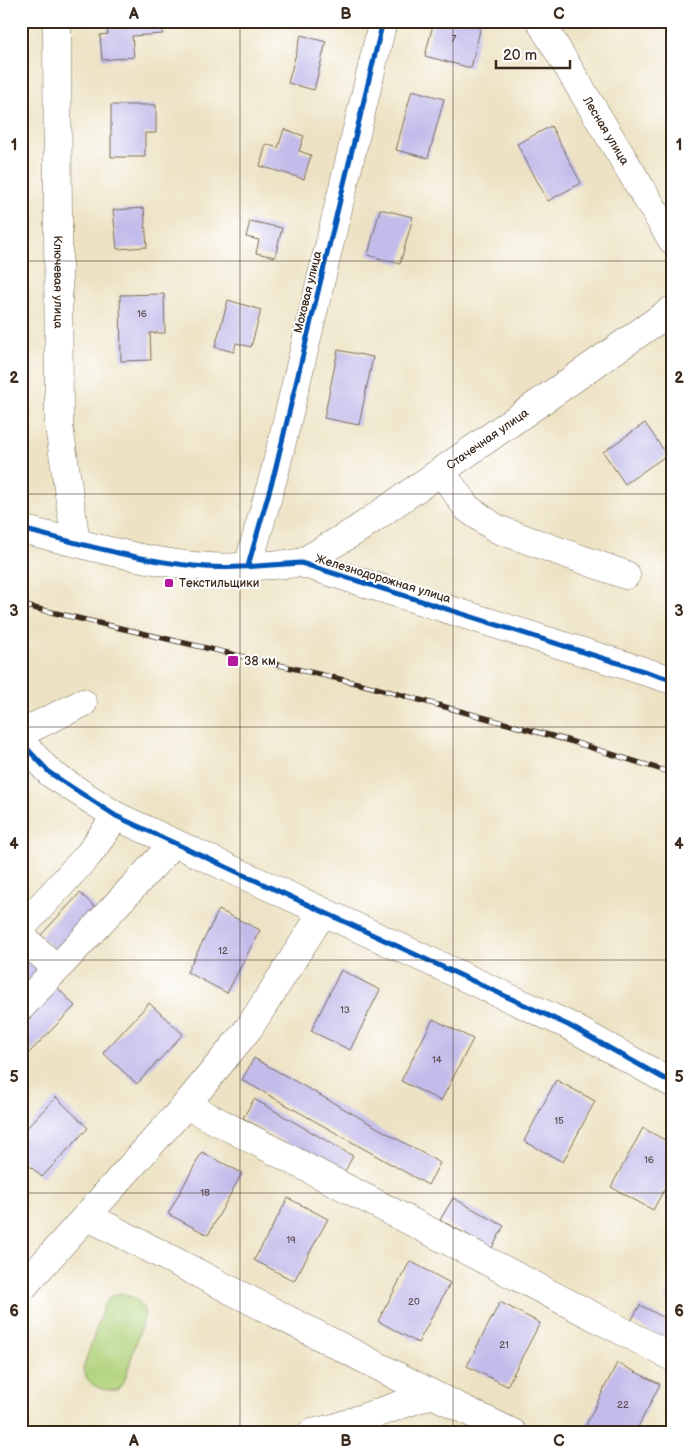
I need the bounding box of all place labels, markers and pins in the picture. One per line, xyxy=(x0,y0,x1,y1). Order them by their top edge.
place label: Текстильщики xyxy=(179,576,259,591)
marker: Текстильщики xyxy=(163,577,175,589)
marker: 38 км xyxy=(226,654,240,668)
place label: 38 км xyxy=(244,654,276,669)

